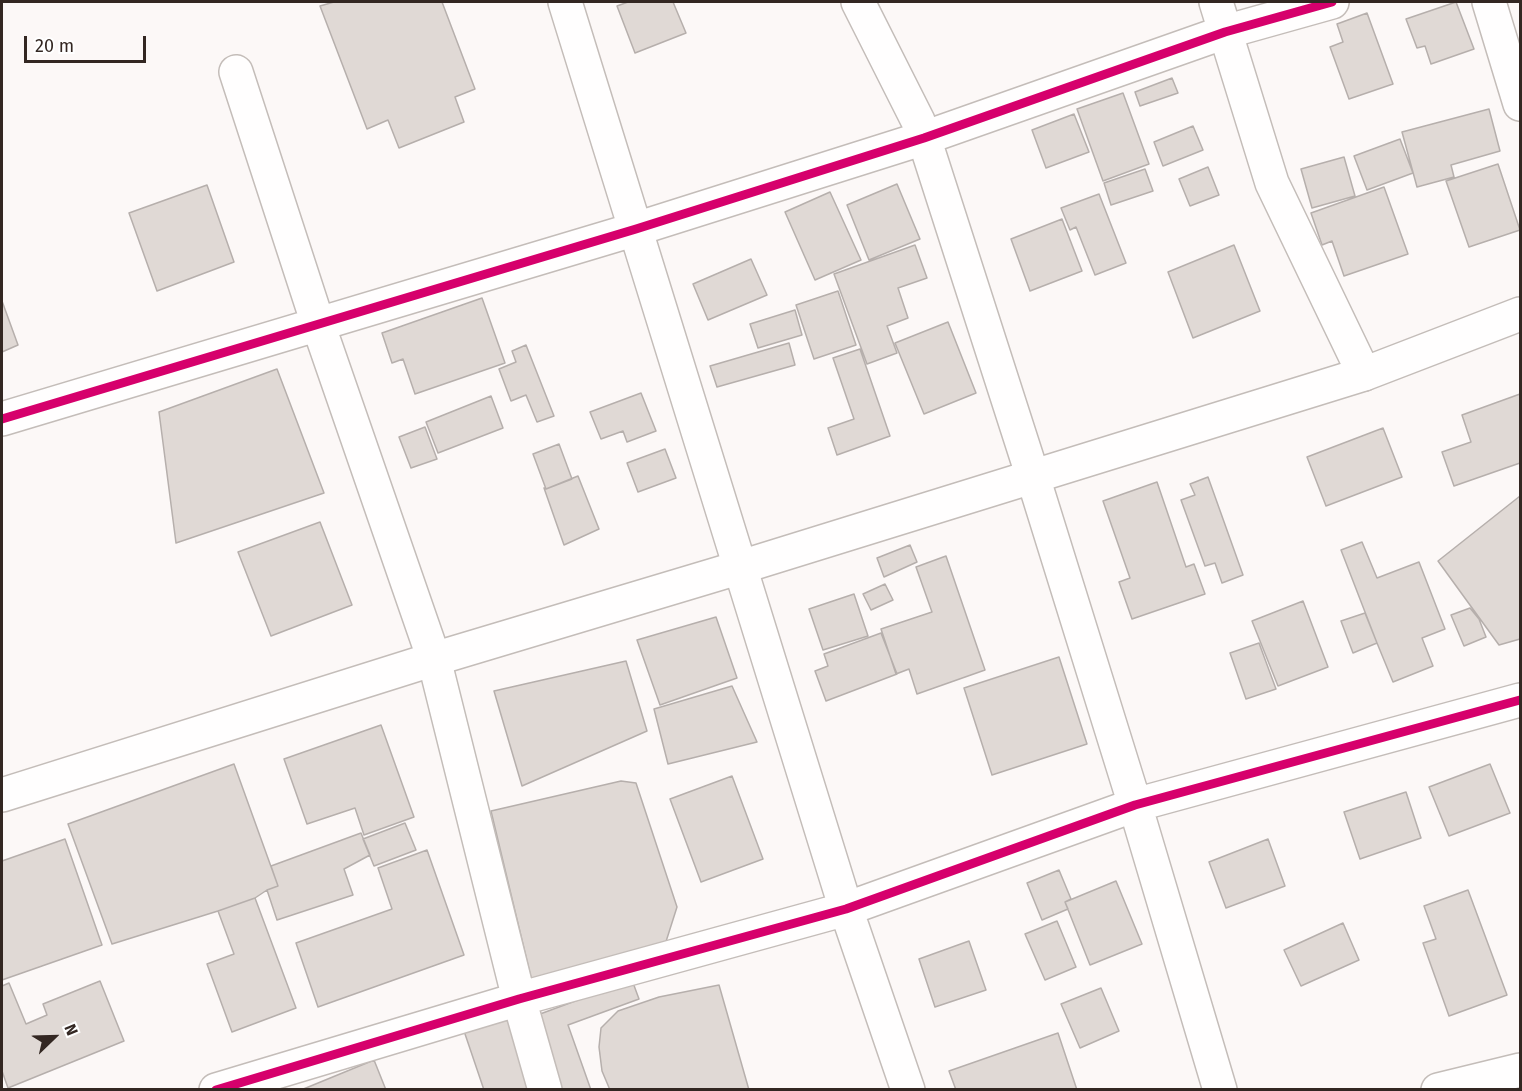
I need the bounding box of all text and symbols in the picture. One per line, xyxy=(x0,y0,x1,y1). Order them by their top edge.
scale bar xyxy=(27,24,148,62)
text: 20 m xyxy=(35,35,74,57)
north arrow xyxy=(24,1007,84,1067)
text: N xyxy=(60,1021,82,1038)

